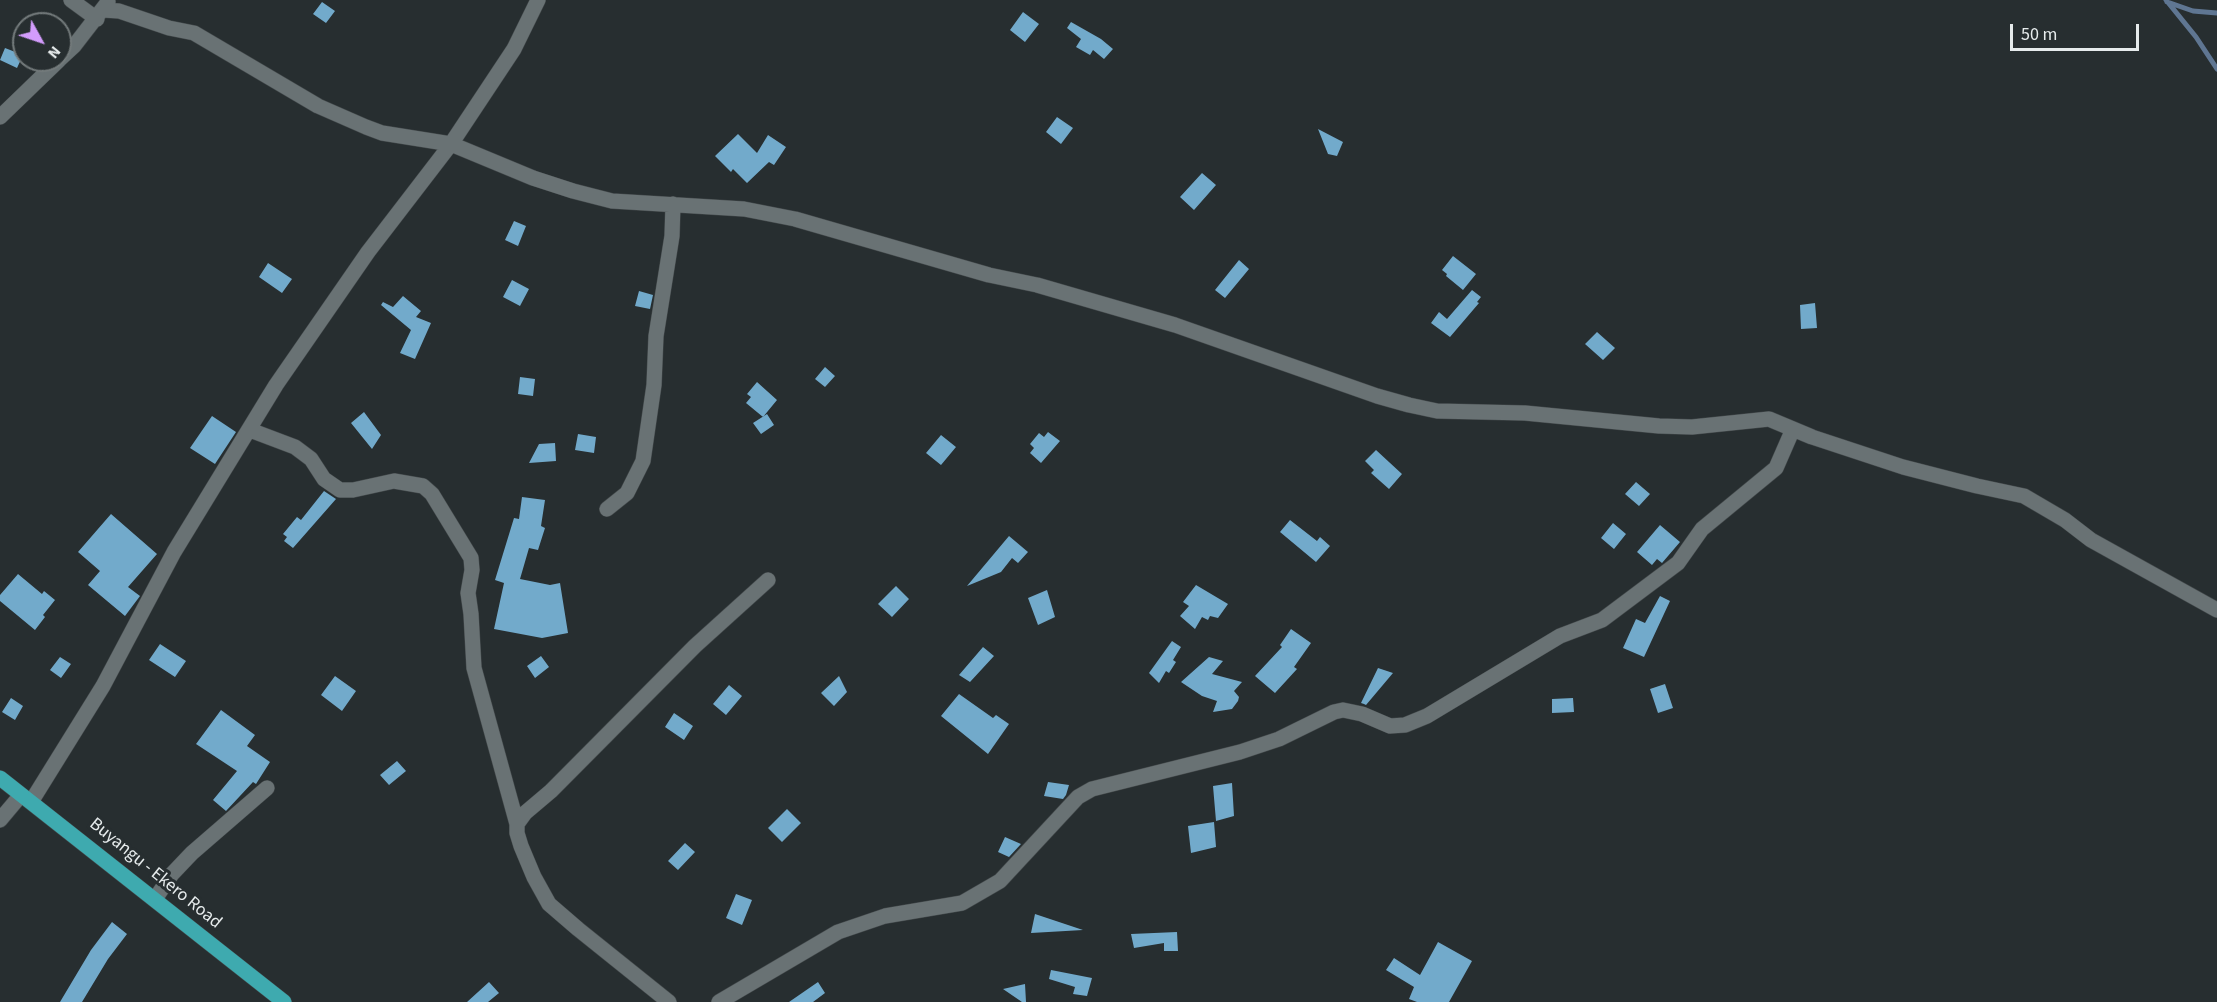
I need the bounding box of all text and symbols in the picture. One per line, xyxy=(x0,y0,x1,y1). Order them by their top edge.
north arrow xyxy=(12,12,72,72)
scale bar xyxy=(2013,12,2142,50)
text: 50 m xyxy=(2021,22,2057,47)
text: N xyxy=(42,41,66,63)
street label: Buyangu - Ekero Road xyxy=(84,814,226,934)

